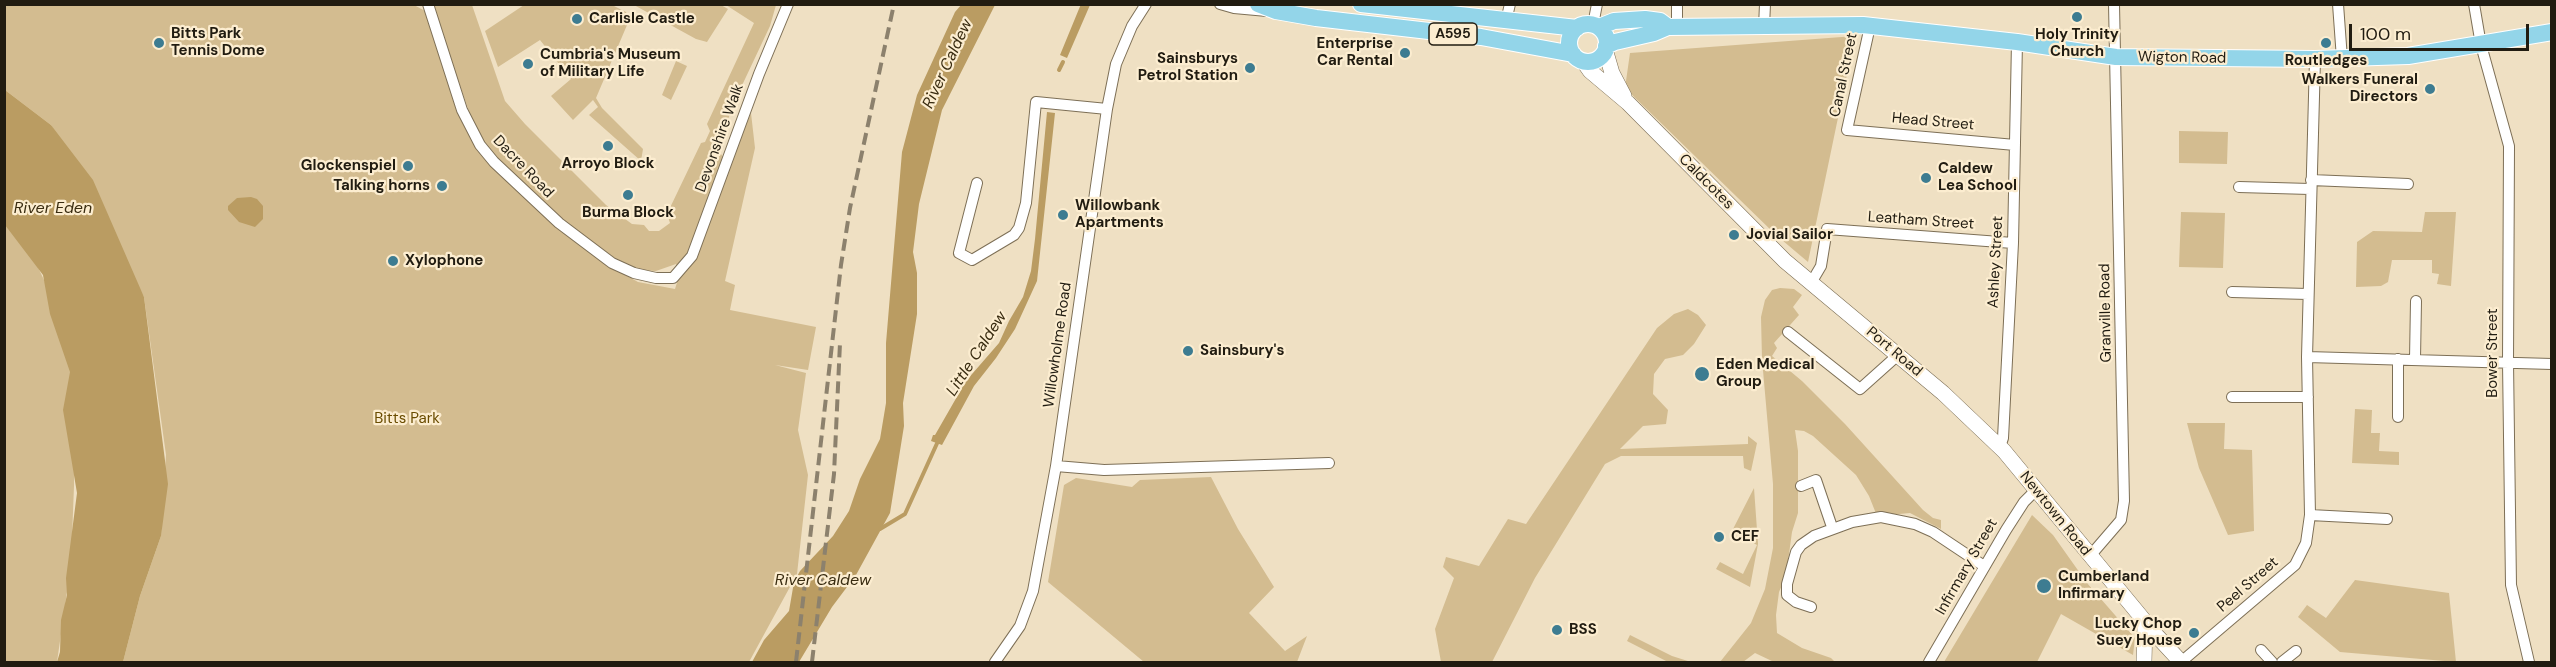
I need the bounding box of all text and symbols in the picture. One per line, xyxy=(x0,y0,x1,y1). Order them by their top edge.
place label: Carlisle Castle xyxy=(589,10,695,28)
marker: Holy Trinity Church xyxy=(2070,10,2084,24)
marker: Carlisle Castle xyxy=(570,12,584,26)
scale bar xyxy=(2352,12,2532,50)
water label: River Caldew xyxy=(919,16,977,112)
text: 100 m xyxy=(2360,22,2411,46)
road number: A595 xyxy=(1429,23,1477,45)
place label: Bitts Park Tennis Dome xyxy=(171,25,265,60)
place label: Holy Trinity Church xyxy=(2035,26,2119,61)
street label: Canal Street xyxy=(1826,31,1862,119)
place label: Enterprise Car Rental xyxy=(1316,35,1393,70)
marker: Bitts Park Tennis Dome xyxy=(152,36,166,50)
marker: Routledges xyxy=(2319,36,2333,50)
place label: Cumbria's Museum of Military Life xyxy=(540,46,681,81)
marker: Enterprise Car Rental xyxy=(1398,46,1412,60)
street label: Wigton Road xyxy=(2138,48,2226,68)
place label: Sainsburys Petrol Station xyxy=(1138,50,1238,85)
place label: Routledges xyxy=(2285,52,2367,70)
marker: Cumbria's Museum of Military Life xyxy=(521,57,535,71)
marker: Sainsburys Petrol Station xyxy=(1243,61,1257,75)
place label: Walkers Funeral Directors xyxy=(2301,71,2418,106)
street label: Devonshire Walk xyxy=(692,81,748,195)
marker: Walkers Funeral Directors xyxy=(2423,82,2437,96)
street label: Head Street xyxy=(1891,109,1975,135)
street label: Dacre Road xyxy=(489,132,557,202)
marker: Arroyo Block xyxy=(601,139,615,153)
street label: Caldcotes xyxy=(1675,151,1737,213)
place label: Arroyo Block xyxy=(562,155,654,173)
place label: Glockenspiel xyxy=(301,157,396,175)
marker: Glockenspiel xyxy=(401,159,415,173)
place label: Caldew Lea School xyxy=(1938,160,2017,195)
marker: Caldew Lea School xyxy=(1919,171,1933,185)
place label: Talking horns xyxy=(333,177,430,195)
marker: Talking horns xyxy=(435,179,449,193)
marker: Burma Block xyxy=(621,188,635,202)
place label: Willowbank Apartments xyxy=(1075,197,1164,232)
water label: River Eden xyxy=(14,199,92,219)
place label: Burma Block xyxy=(582,204,674,222)
marker: Willowbank Apartments xyxy=(1056,208,1070,222)
street label: Leatham Street xyxy=(1867,208,1975,234)
street label: Ashley Street xyxy=(1985,215,2007,309)
place label: Jovial Sailor xyxy=(1746,226,1833,244)
marker: Jovial Sailor xyxy=(1727,228,1741,242)
place label: Xylophone xyxy=(405,252,483,270)
marker: Xylophone xyxy=(386,254,400,268)
street label: Granville Road xyxy=(2096,263,2116,363)
street label: Willowholme Road xyxy=(1040,281,1076,409)
water label: Little Caldew xyxy=(943,308,1011,400)
street label: Bower Street xyxy=(2484,308,2502,398)
street label: Port Road xyxy=(1862,323,1926,381)
place label: Sainsbury's xyxy=(1200,342,1284,360)
marker: Sainsbury's xyxy=(1181,344,1195,358)
place label: Eden Medical Group xyxy=(1716,356,1815,391)
marker: Eden Medical Group xyxy=(1693,365,1711,383)
park label: Bitts Park xyxy=(374,410,440,428)
street label: Newtown Road xyxy=(2016,468,2094,560)
street label: Infirmary Street xyxy=(1932,516,2002,618)
place label: CEF xyxy=(1731,528,1759,546)
marker: CEF xyxy=(1712,530,1726,544)
street label: Peel Street xyxy=(2214,554,2282,616)
place label: Cumberland Infirmary xyxy=(2058,568,2149,603)
water label: River Caldew xyxy=(775,571,871,591)
marker: Cumberland Infirmary xyxy=(2035,577,2053,595)
place label: Lucky Chop Suey House xyxy=(2095,615,2182,650)
place label: BSS xyxy=(1569,621,1597,639)
marker: BSS xyxy=(1550,623,1564,637)
marker: Lucky Chop Suey House xyxy=(2187,626,2201,640)

